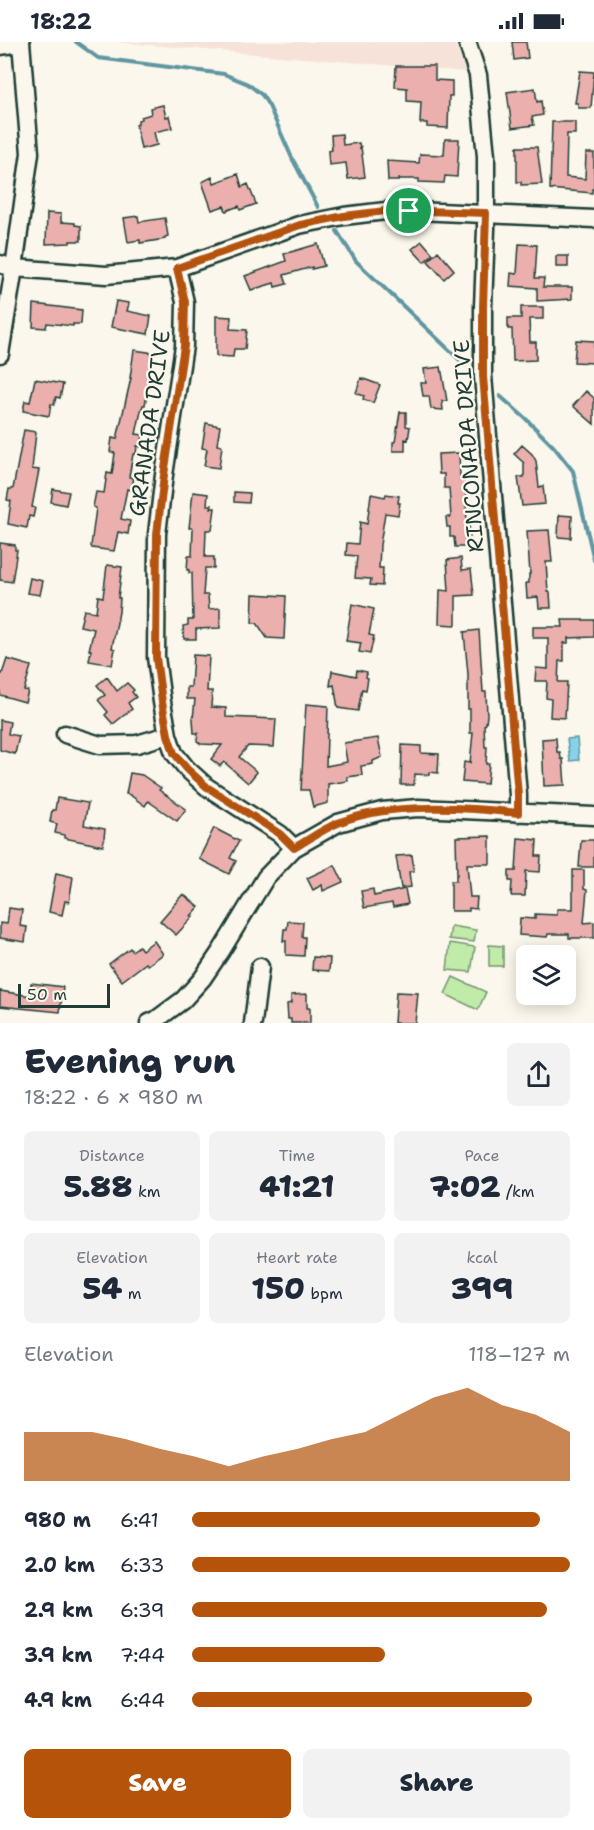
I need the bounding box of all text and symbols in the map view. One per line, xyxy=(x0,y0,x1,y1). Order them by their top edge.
text: 18:22 xyxy=(30,7,92,36)
pin xyxy=(383,185,434,236)
icon: arrive xyxy=(392,194,425,227)
street label: GRANADA DRIVE xyxy=(122,328,177,518)
street label: RINCONADA DRIVE xyxy=(447,338,490,554)
map controls xyxy=(516,945,576,1005)
button: layers xyxy=(516,945,576,1005)
scale bar xyxy=(18,981,110,1008)
text: 50 m xyxy=(27,984,67,1005)
text: Evening run xyxy=(24,1039,235,1084)
button: share xyxy=(507,1043,570,1106)
text: 18:22 · 6 × 980 m xyxy=(24,1084,203,1110)
text: Distance xyxy=(79,1145,145,1166)
text: Time xyxy=(279,1145,315,1166)
text: Pace xyxy=(464,1145,500,1166)
text: 5.88 xyxy=(63,1166,133,1207)
text: 41:21 xyxy=(259,1166,335,1207)
text: 7:02 xyxy=(429,1166,501,1207)
text: km xyxy=(133,1181,161,1202)
text: /km xyxy=(501,1181,535,1202)
text: Elevation xyxy=(76,1247,148,1268)
text: Heart rate xyxy=(256,1247,338,1268)
text: kcal xyxy=(466,1247,498,1268)
text: 54 xyxy=(82,1268,122,1309)
text: 150 xyxy=(251,1268,305,1309)
text: 399 xyxy=(451,1268,513,1309)
text: m xyxy=(122,1283,142,1304)
text: bpm xyxy=(305,1283,343,1304)
text: Elevation xyxy=(24,1341,114,1367)
text: 118–127 m xyxy=(468,1341,570,1367)
text: 980 m xyxy=(24,1507,91,1533)
text: 6:41 xyxy=(120,1507,159,1533)
text: 2.0 km xyxy=(24,1552,95,1578)
text: 6:33 xyxy=(120,1552,165,1578)
text: 2.9 km xyxy=(24,1597,93,1623)
text: 6:39 xyxy=(120,1597,165,1623)
text: 3.9 km xyxy=(24,1642,93,1668)
text: 7:44 xyxy=(120,1642,165,1668)
text: 4.9 km xyxy=(24,1687,92,1713)
text: 6:44 xyxy=(120,1687,165,1713)
button: Save xyxy=(24,1749,291,1818)
button: Share xyxy=(303,1749,570,1818)

